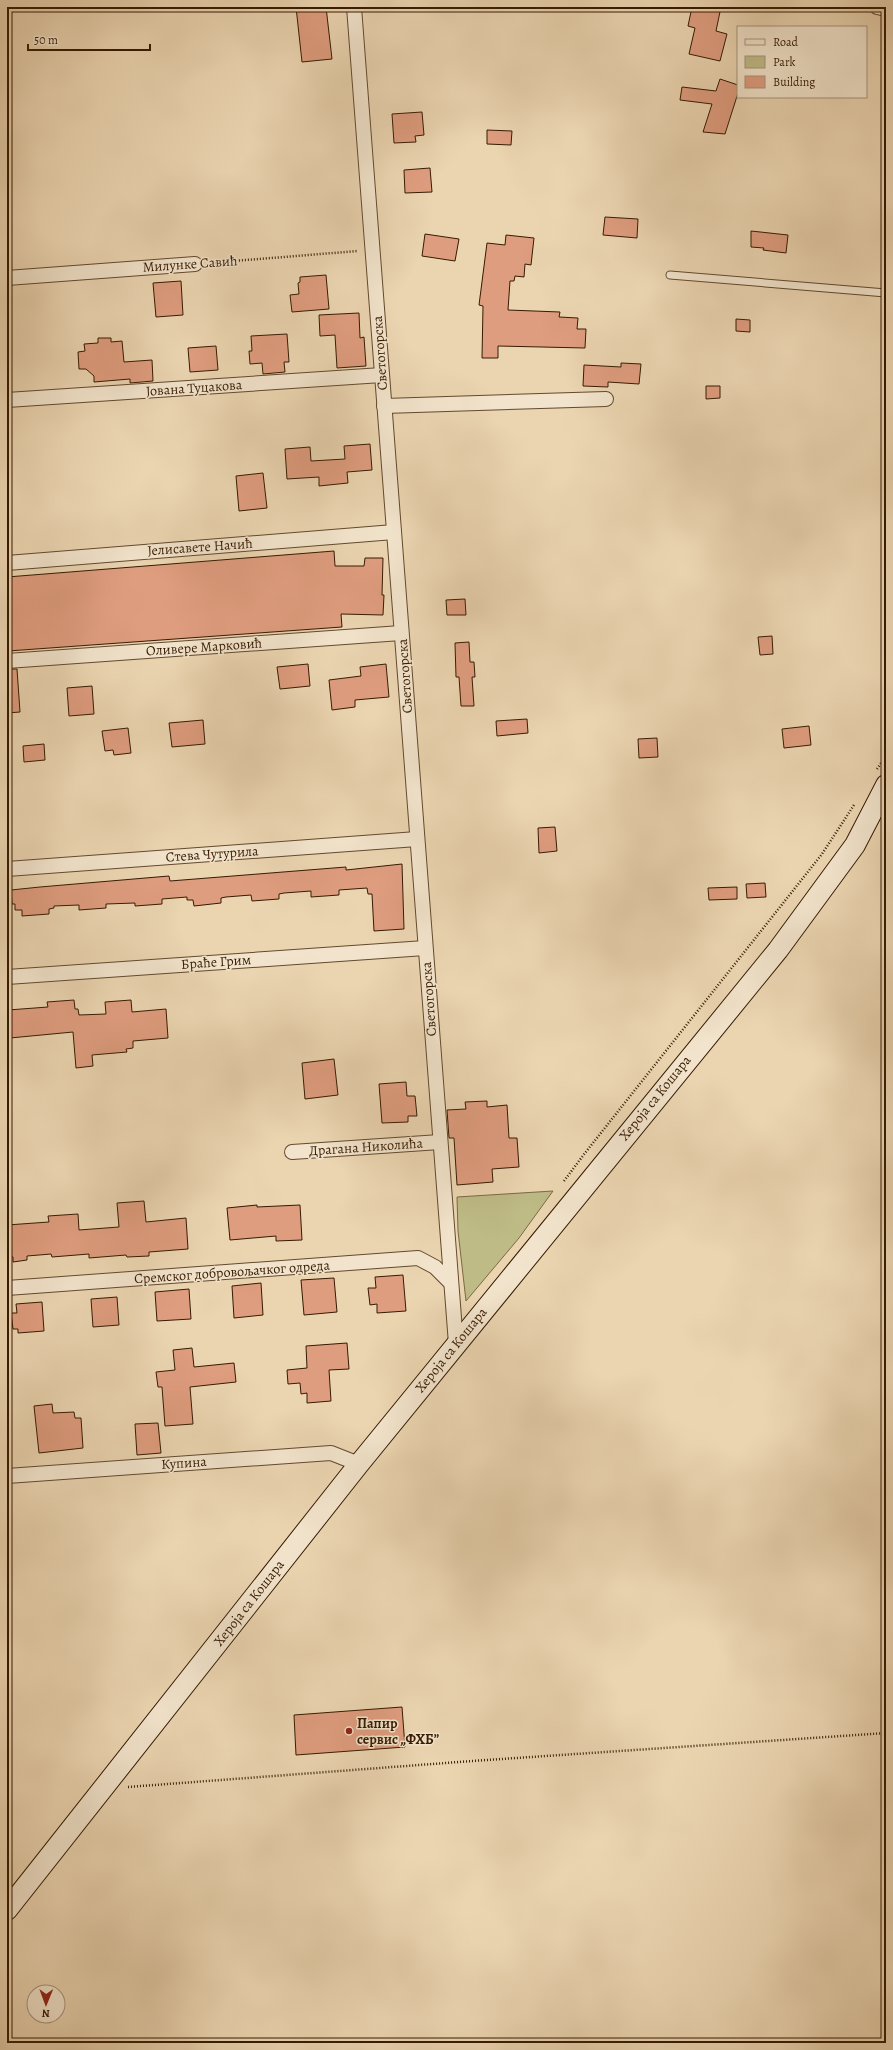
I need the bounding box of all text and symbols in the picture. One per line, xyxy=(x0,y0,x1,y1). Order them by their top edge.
scale bar xyxy=(28,26,150,52)
legend xyxy=(737,26,867,98)
text: 50 m xyxy=(34,32,58,48)
text: Road xyxy=(773,34,799,50)
text: Park xyxy=(773,54,796,70)
text: Building xyxy=(773,74,815,90)
street label: Милунке Савић xyxy=(142,251,239,277)
street label: Светогорска xyxy=(368,315,392,391)
street label: Јована Туцакова xyxy=(145,375,243,401)
street label: Јелисавете Начић xyxy=(147,534,254,560)
street label: Оливере Марковић xyxy=(145,633,263,661)
street label: Светогорска xyxy=(393,638,417,714)
street label: Стева Чутурила xyxy=(165,841,260,867)
street label: Браће Грим xyxy=(180,950,252,974)
street label: Светогорска xyxy=(417,961,441,1037)
street label: Хероја са Кошара xyxy=(615,1051,696,1145)
street label: Драгана Николића xyxy=(308,1134,424,1160)
street label: Сремског добровољачког одреда xyxy=(134,1256,331,1288)
street label: Хероја са Кошара xyxy=(411,1303,492,1397)
street label: Купина xyxy=(161,1452,208,1474)
street label: Хероја са Кошара xyxy=(209,1555,289,1650)
place label: Папир сервис „ФХБ” xyxy=(357,1714,440,1749)
marker: Папир сервис „ФХБ” xyxy=(344,1726,354,1736)
north arrow xyxy=(26,1984,66,2024)
text: N xyxy=(42,2006,50,2021)

